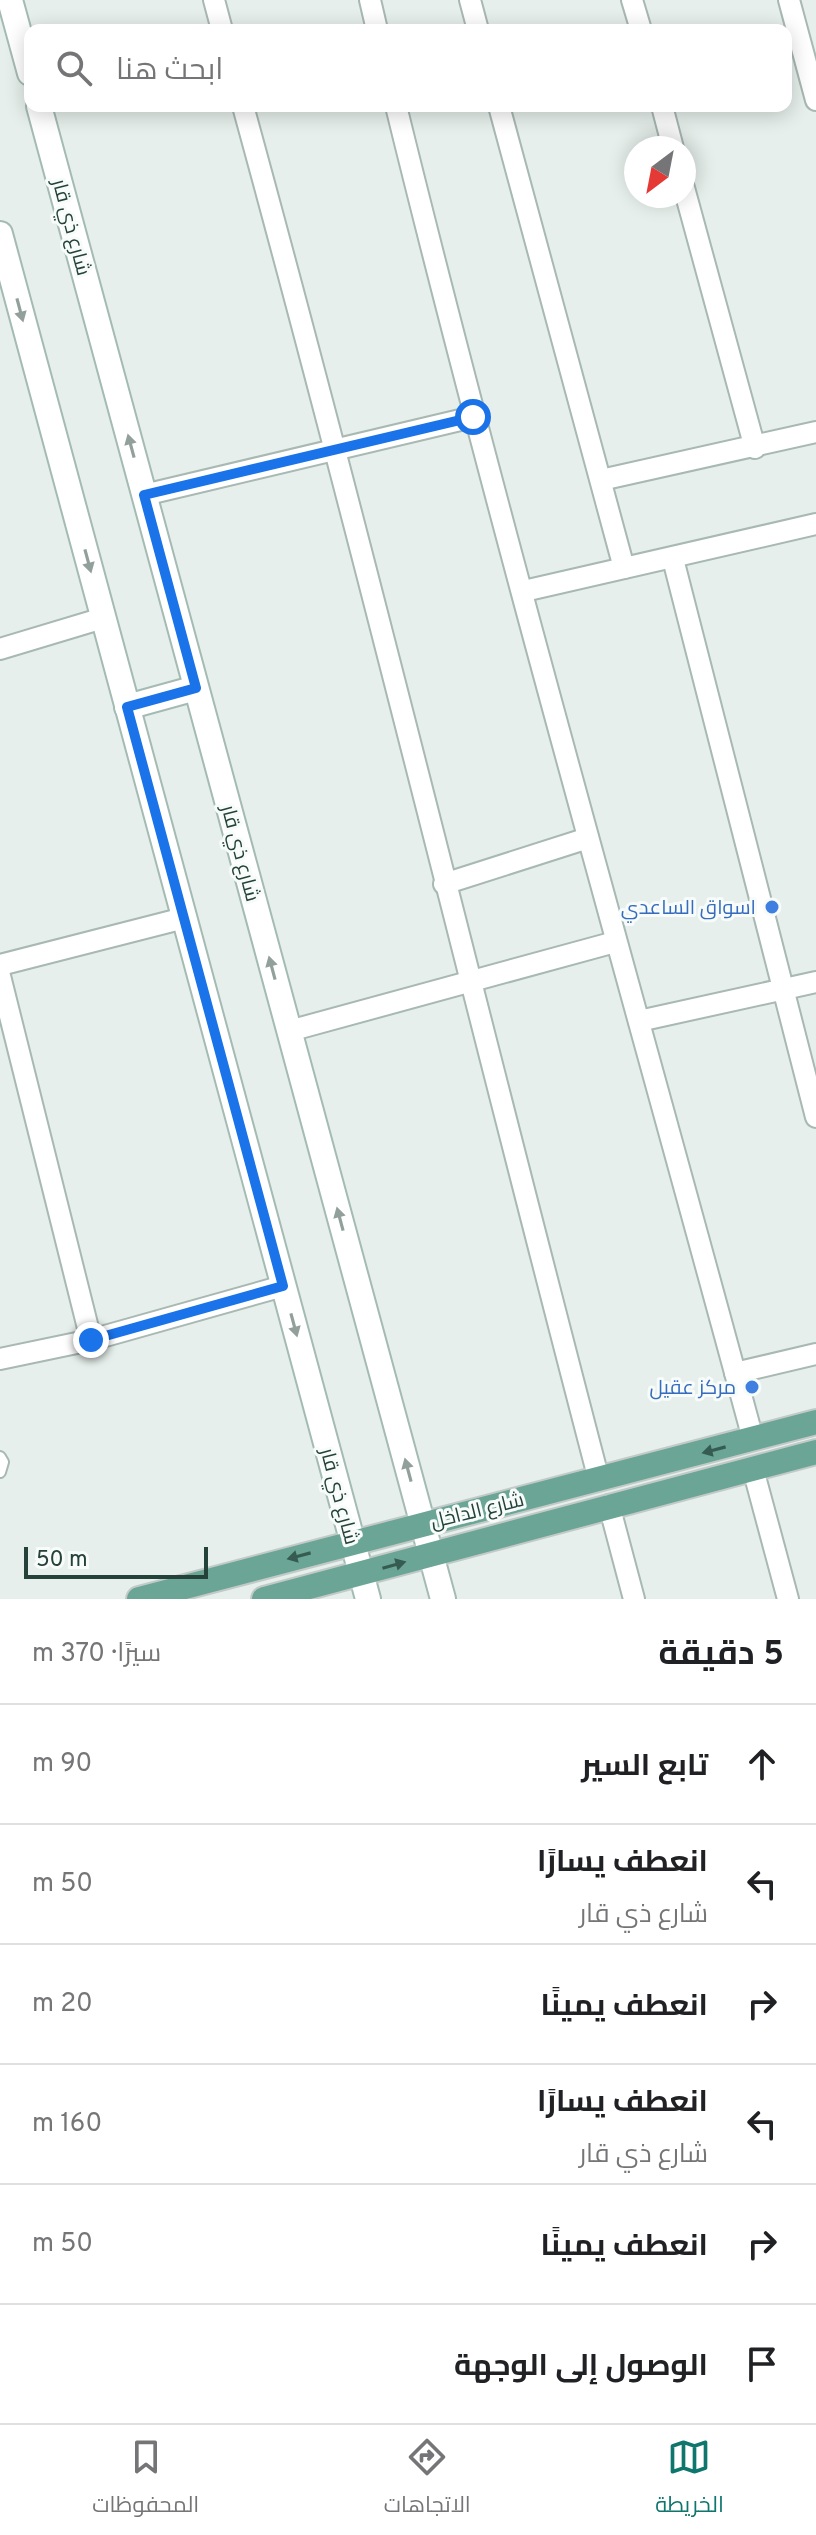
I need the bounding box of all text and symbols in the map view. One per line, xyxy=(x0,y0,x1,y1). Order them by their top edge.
search box xyxy=(24,24,792,112)
icon: search xyxy=(52,46,96,90)
text: ابحث هنا xyxy=(116,53,223,90)
north arrow xyxy=(624,136,696,208)
street label: شارع ذي قار xyxy=(43,175,95,279)
one-way arrow xyxy=(15,297,27,322)
route start xyxy=(455,399,491,435)
one-way arrow xyxy=(124,434,137,458)
one-way arrow xyxy=(82,549,95,573)
street label: شارع ذي قار xyxy=(212,801,264,905)
place label: اسواق الساعدي xyxy=(621,896,756,923)
marker: اسواق الساعدي xyxy=(763,898,781,916)
one-way arrow xyxy=(265,955,278,979)
one-way arrow xyxy=(333,1206,346,1230)
one-way arrow xyxy=(288,1314,301,1338)
route end xyxy=(73,1322,109,1358)
place label: مركز عقيل xyxy=(649,1376,736,1402)
marker: مركز عقيل xyxy=(743,1378,761,1396)
street label: شارع ذي قار xyxy=(311,1444,363,1548)
one-way arrow xyxy=(701,1444,726,1456)
one-way arrow xyxy=(401,1457,414,1481)
street label: شارع الداخل xyxy=(428,1488,527,1536)
scale bar xyxy=(24,1543,208,1579)
text: 50 m xyxy=(36,1547,88,1574)
one-way arrow xyxy=(287,1551,312,1563)
one-way arrow xyxy=(383,1558,407,1571)
text: 5 دقيقة xyxy=(659,1634,784,1677)
text: سيرًا · 370 m xyxy=(32,1638,161,1671)
icon: ahead xyxy=(740,1742,784,1786)
text: 90 m xyxy=(32,1748,92,1781)
text: تابع السير xyxy=(581,1749,708,1786)
text: انعطف يسارًا xyxy=(537,1845,708,1882)
icon: left xyxy=(740,1862,784,1906)
text: 50 m xyxy=(32,1868,93,1901)
text: شارع ذي قار xyxy=(579,1899,708,1932)
icon: right xyxy=(740,1982,784,2026)
text: 20 m xyxy=(32,1988,93,2021)
text: انعطف يمينًا xyxy=(541,1989,708,2026)
text: انعطف يسارًا xyxy=(537,2085,708,2122)
icon: left xyxy=(740,2102,784,2146)
text: 160 m xyxy=(32,2108,102,2141)
text: شارع ذي قار xyxy=(579,2139,708,2172)
icon: right xyxy=(740,2222,784,2266)
text: 50 m xyxy=(32,2228,93,2261)
text: انعطف يمينًا xyxy=(541,2229,708,2266)
icon: arrive xyxy=(740,2342,784,2386)
text: الوصول إلى الوجهة xyxy=(454,2349,708,2386)
tab: المحفوظات xyxy=(92,2435,199,2525)
tab: الاتجاهات xyxy=(384,2435,471,2525)
tab: الخريطة xyxy=(655,2435,724,2525)

